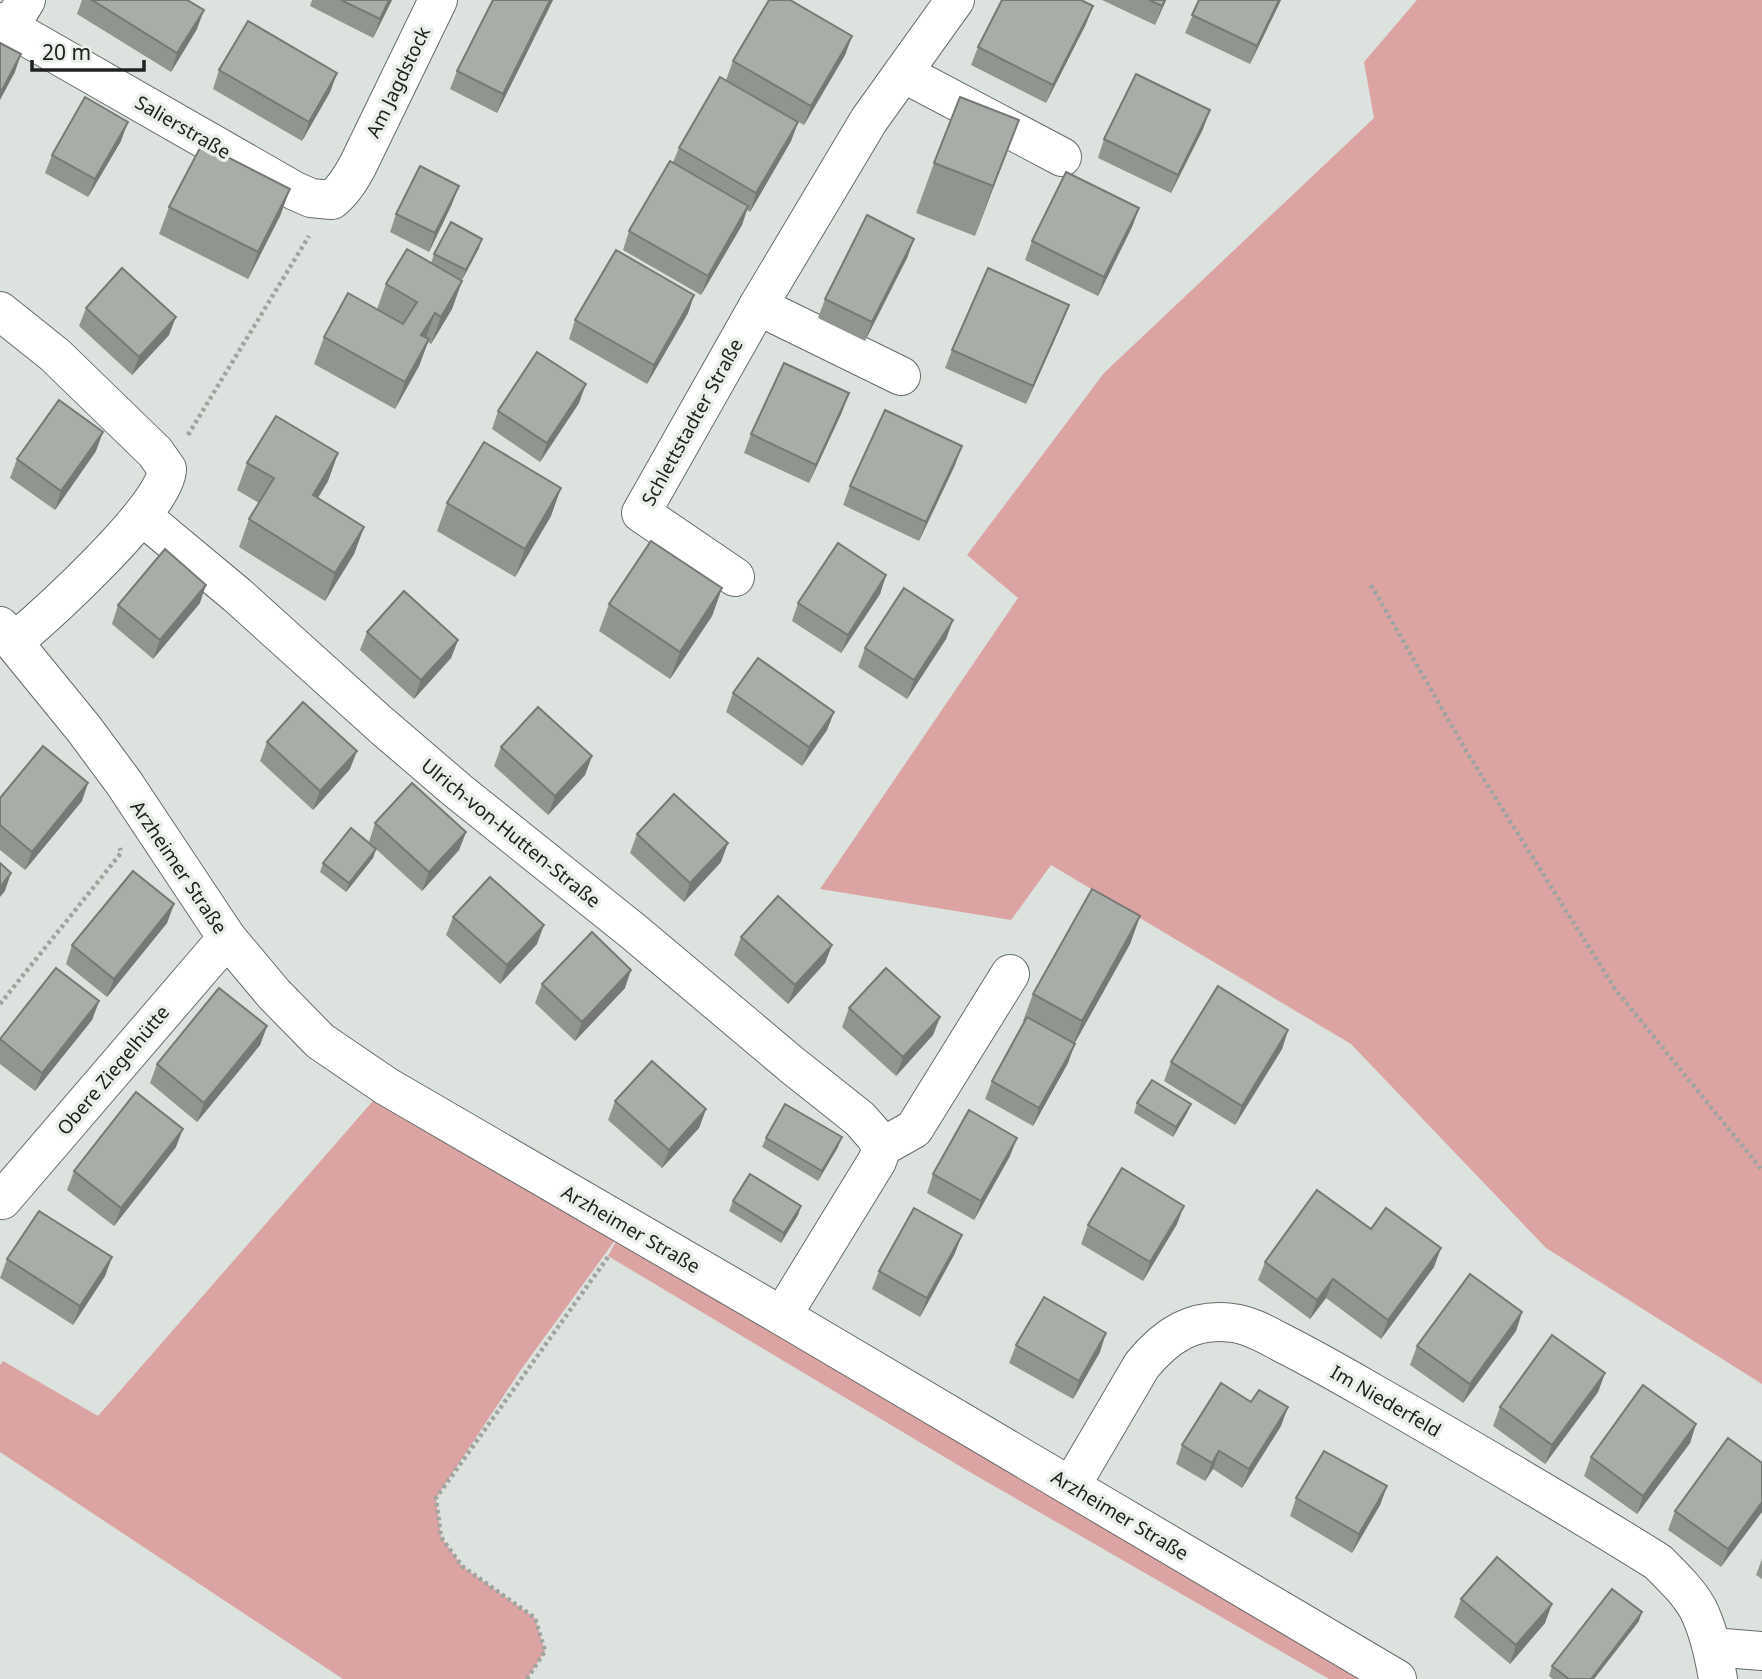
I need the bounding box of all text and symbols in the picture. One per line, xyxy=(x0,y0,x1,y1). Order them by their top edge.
street label: Am Jagdstock xyxy=(360,22,436,142)
scale bar xyxy=(32,28,144,72)
text: 20 m xyxy=(42,38,91,66)
street label: Salierstraße xyxy=(130,89,236,165)
street label: Schlettstadter Straße xyxy=(635,334,749,510)
street label: Ulrich-von-Hutten-Straße xyxy=(416,752,606,914)
street label: Arzheimer Straße xyxy=(125,795,233,939)
street label: Obere Ziegelhütte xyxy=(51,1000,175,1140)
street label: Arzheimer Straße xyxy=(557,1179,705,1279)
street label: Im Niederfeld xyxy=(1326,1359,1446,1443)
street label: Arzheimer Straße xyxy=(1047,1464,1193,1566)

